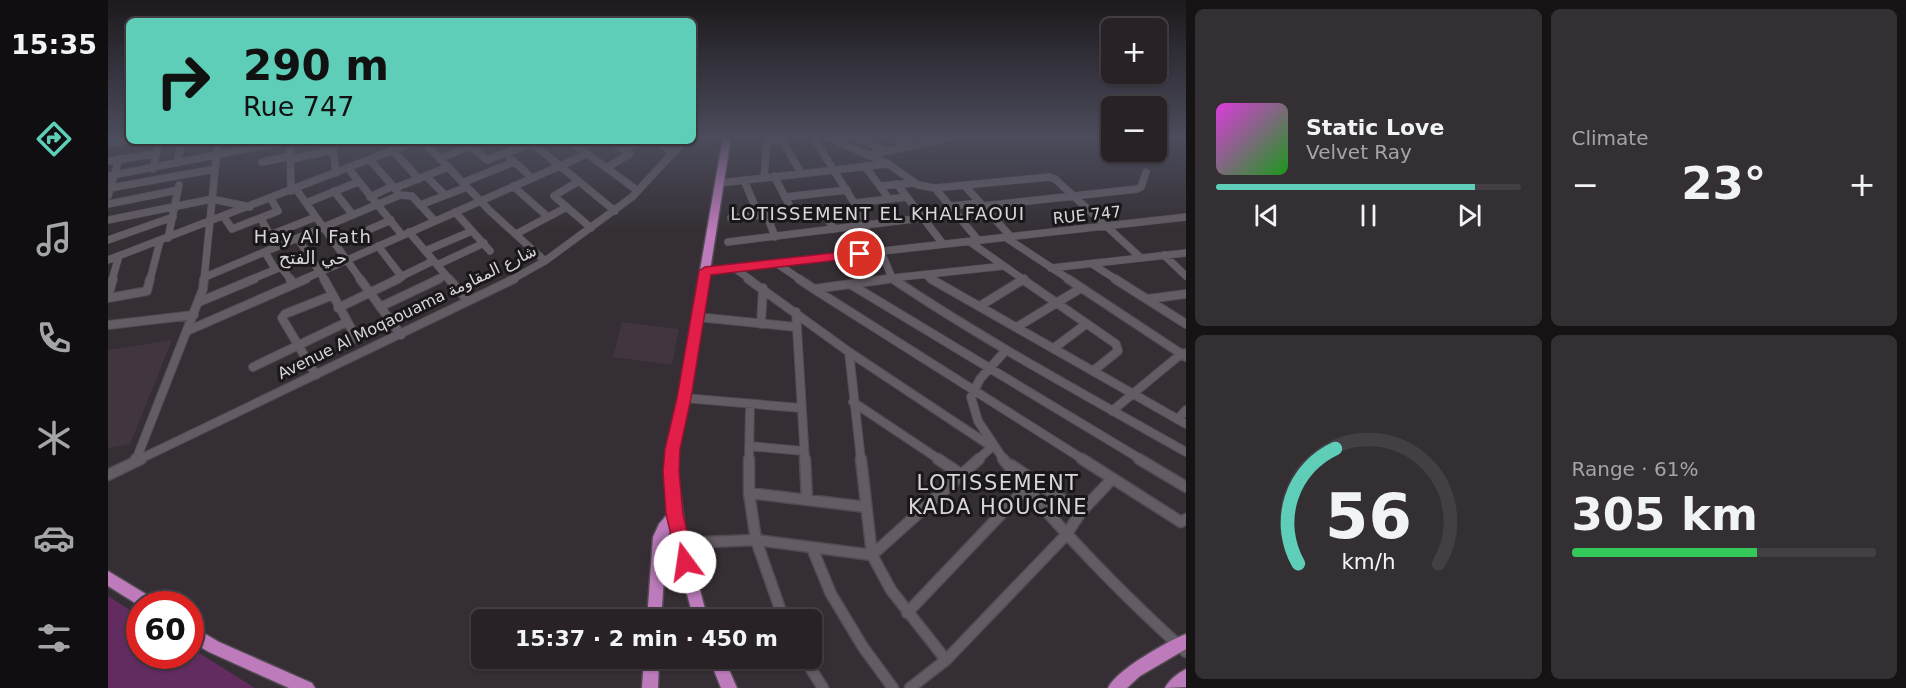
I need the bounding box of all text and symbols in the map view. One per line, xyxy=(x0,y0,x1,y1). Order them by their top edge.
map controls xyxy=(1101,18,1167,162)
button: + xyxy=(1101,18,1167,84)
text: 15:35 xyxy=(11,29,97,60)
text: 290 m xyxy=(243,41,389,90)
icon: right xyxy=(144,42,222,120)
text: Rue 747 xyxy=(243,91,354,122)
button: − xyxy=(1101,96,1167,162)
text: Static Love xyxy=(1306,115,1444,140)
icon: directions xyxy=(33,118,75,160)
text: Climate xyxy=(1572,126,1648,150)
text: Velvet Ray xyxy=(1306,140,1412,164)
text: 23° xyxy=(1681,157,1766,210)
text: − xyxy=(1572,165,1599,204)
text: + xyxy=(1848,165,1876,204)
icon: previous xyxy=(1250,199,1283,232)
icon: pause xyxy=(1352,199,1385,232)
icon: next xyxy=(1453,199,1486,232)
street label: RUE 747 xyxy=(1052,202,1122,228)
district label: LOTISSEMENT EL KHALFAOUI xyxy=(730,203,1026,224)
icon: music xyxy=(33,218,75,260)
district label: Hay Al Fath حي الفتح xyxy=(254,226,372,269)
pin xyxy=(834,228,885,279)
icon: arrive xyxy=(843,237,876,270)
street label: Avenue Al Moqaouama شارع المقاومة xyxy=(274,241,540,384)
icon: phone xyxy=(33,317,75,359)
icon: climate xyxy=(33,417,75,459)
text: Range · 61% xyxy=(1572,457,1698,481)
district label: LOTISSEMENT KADA HOUCINE xyxy=(908,471,1088,519)
text: 56 xyxy=(1325,480,1412,553)
text: 305 km xyxy=(1572,488,1758,541)
icon: car xyxy=(33,517,75,559)
position arrow xyxy=(653,530,717,594)
text: km/h xyxy=(1341,549,1395,574)
speed limit sign: 60 xyxy=(126,591,204,669)
icon: filters xyxy=(33,617,75,659)
text: 15:37 · 2 min · 450 m xyxy=(515,626,778,651)

